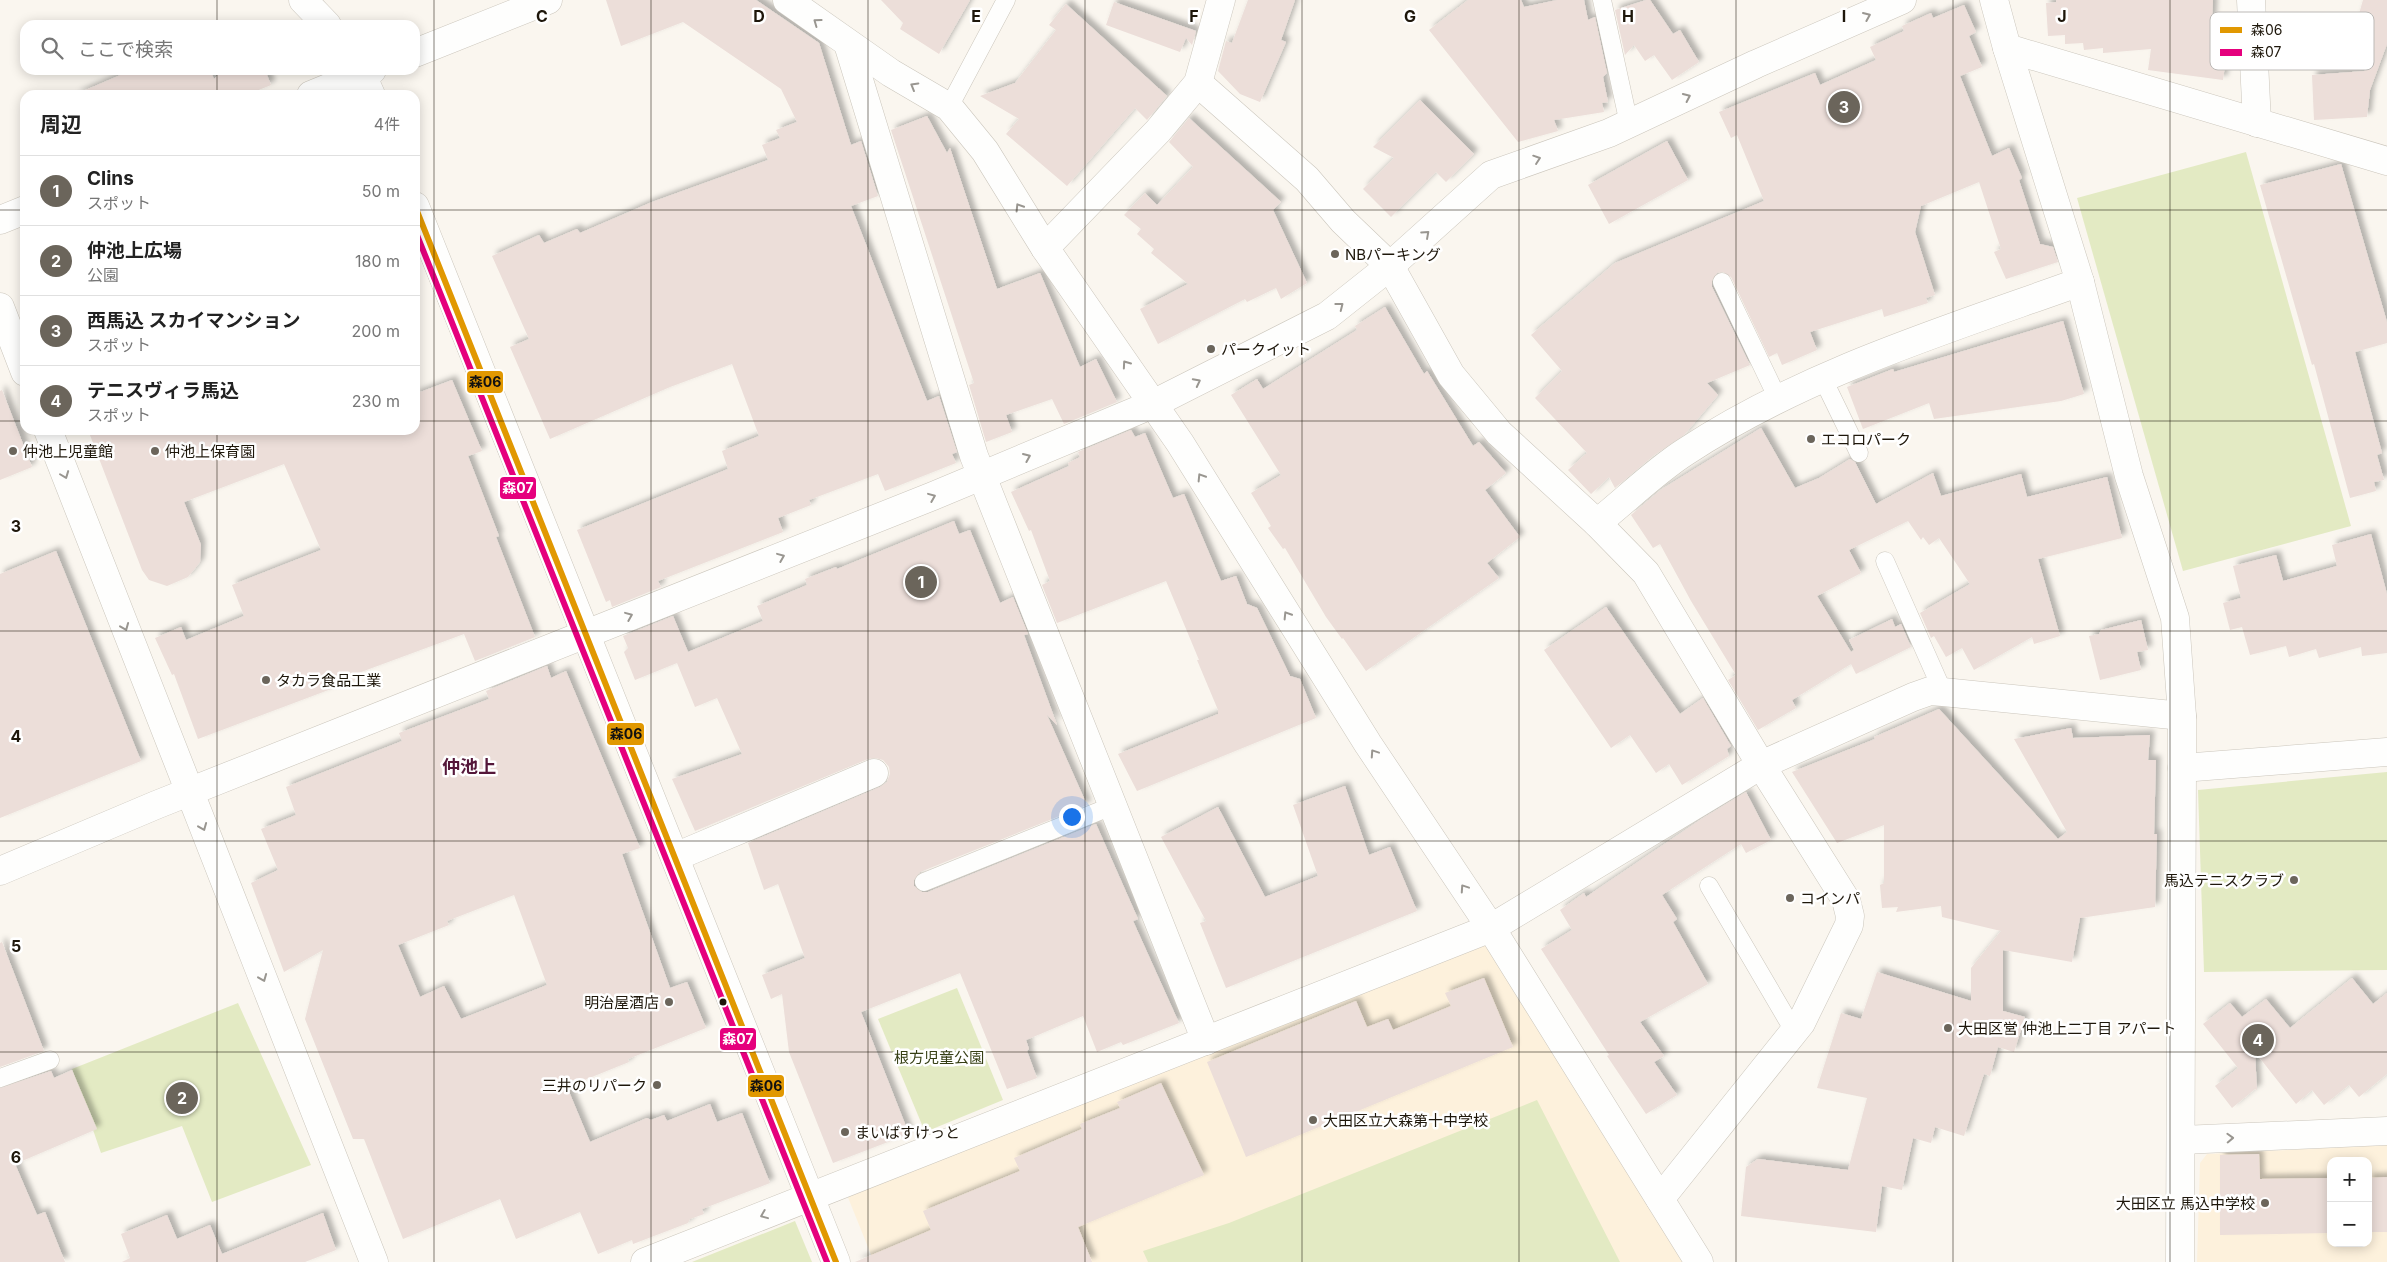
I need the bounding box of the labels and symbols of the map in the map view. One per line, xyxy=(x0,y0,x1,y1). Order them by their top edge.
text: C xyxy=(536,6,548,26)
text: D xyxy=(753,6,765,26)
text: E xyxy=(971,6,981,26)
text: F xyxy=(1189,6,1199,26)
text: G xyxy=(1404,6,1416,26)
text: H xyxy=(1622,6,1634,26)
text: I xyxy=(1842,6,1846,26)
text: J xyxy=(2057,6,2067,26)
one-way arrow xyxy=(1862,11,1871,22)
legend xyxy=(2210,12,2374,70)
one-way arrow xyxy=(814,20,823,28)
text: 森06 xyxy=(2251,21,2283,38)
text: 森07 xyxy=(2251,43,2282,60)
one-way arrow xyxy=(911,83,920,93)
pin: 3 xyxy=(1828,88,1860,126)
one-way arrow xyxy=(1681,93,1690,103)
one-way arrow xyxy=(1532,155,1540,165)
one-way arrow xyxy=(1016,203,1026,212)
one-way arrow xyxy=(1420,231,1429,240)
place label: NBパーキング xyxy=(1345,245,1441,264)
marker: NBパーキング xyxy=(1329,248,1341,260)
one-way arrow xyxy=(1334,303,1343,311)
place label: パークイット xyxy=(1221,340,1311,359)
marker: パークイット xyxy=(1205,343,1217,355)
one-way arrow xyxy=(1123,360,1132,370)
line badge: 森06 xyxy=(466,370,504,394)
text: 森06 xyxy=(469,373,501,390)
one-way arrow xyxy=(1192,378,1201,388)
place label: エコロパーク xyxy=(1821,430,1911,449)
marker: エコロパーク xyxy=(1805,433,1817,445)
place label: 仲池上児童館 xyxy=(23,442,113,461)
place label: 仲池上保育園 xyxy=(165,442,255,461)
marker: 仲池上児童館 xyxy=(7,445,19,457)
marker: 仲池上保育園 xyxy=(149,445,161,457)
one-way arrow xyxy=(1022,453,1031,464)
one-way arrow xyxy=(60,471,70,479)
one-way arrow xyxy=(1198,473,1208,482)
line badge: 森07 xyxy=(499,476,537,500)
text: 森07 xyxy=(502,479,534,496)
one-way arrow xyxy=(927,492,935,502)
text: 3 xyxy=(11,516,21,536)
one-way arrow xyxy=(776,552,784,562)
pin: 1 xyxy=(905,563,937,601)
one-way arrow xyxy=(1284,611,1294,620)
one-way arrow xyxy=(625,612,633,622)
one-way arrow xyxy=(119,622,129,631)
place label: タカラ食品工業 xyxy=(276,671,381,690)
marker: タカラ食品工業 xyxy=(260,674,272,686)
line badge: 森06 xyxy=(606,722,645,746)
text: 森06 xyxy=(610,725,642,742)
text: 4 xyxy=(11,726,22,746)
one-way arrow xyxy=(1370,749,1380,758)
district label: 仲池上 xyxy=(442,756,496,777)
your location xyxy=(1059,804,1085,830)
one-way arrow xyxy=(197,822,207,831)
place label: 馬込テニスクラブ xyxy=(2164,871,2284,890)
marker: 馬込テニスクラブ xyxy=(2288,874,2300,886)
one-way arrow xyxy=(1461,884,1470,894)
place label: コインパ xyxy=(1800,889,1860,908)
marker: コインパ xyxy=(1784,892,1796,904)
text: 5 xyxy=(11,936,21,956)
one-way arrow xyxy=(257,973,267,982)
place label: 明治屋酒店 xyxy=(584,993,659,1012)
marker: 明治屋酒店 xyxy=(663,996,675,1008)
unlabelled marker xyxy=(718,997,728,1007)
place label: 大田区営 仲池上二丁目 アパート xyxy=(1958,1019,2176,1038)
pin: 4 xyxy=(2242,1021,2274,1059)
marker: 大田区営 仲池上二丁目 アパート xyxy=(1942,1022,1954,1034)
line badge: 森07 xyxy=(719,1027,757,1051)
text: 森07 xyxy=(722,1030,754,1047)
park label: 根方児童公園 xyxy=(894,1048,984,1067)
line badge: 森06 xyxy=(747,1074,785,1098)
place label: 三井のリパーク xyxy=(542,1076,647,1095)
text: 森06 xyxy=(750,1077,782,1094)
pin: 2 xyxy=(166,1079,198,1117)
marker: 三井のリパーク xyxy=(651,1079,663,1091)
place label: 大田区立大森第十中学校 xyxy=(1323,1111,1488,1130)
marker: 大田区立大森第十中学校 xyxy=(1307,1114,1319,1126)
place label: まいばすけっと xyxy=(855,1123,960,1142)
marker: まいばすけっと xyxy=(839,1126,851,1138)
one-way arrow xyxy=(2227,1133,2235,1143)
text: 6 xyxy=(11,1147,21,1167)
place label: 大田区立 馬込中学校 xyxy=(2116,1194,2255,1213)
marker: 大田区立 馬込中学校 xyxy=(2259,1197,2271,1209)
one-way arrow xyxy=(760,1209,769,1219)

